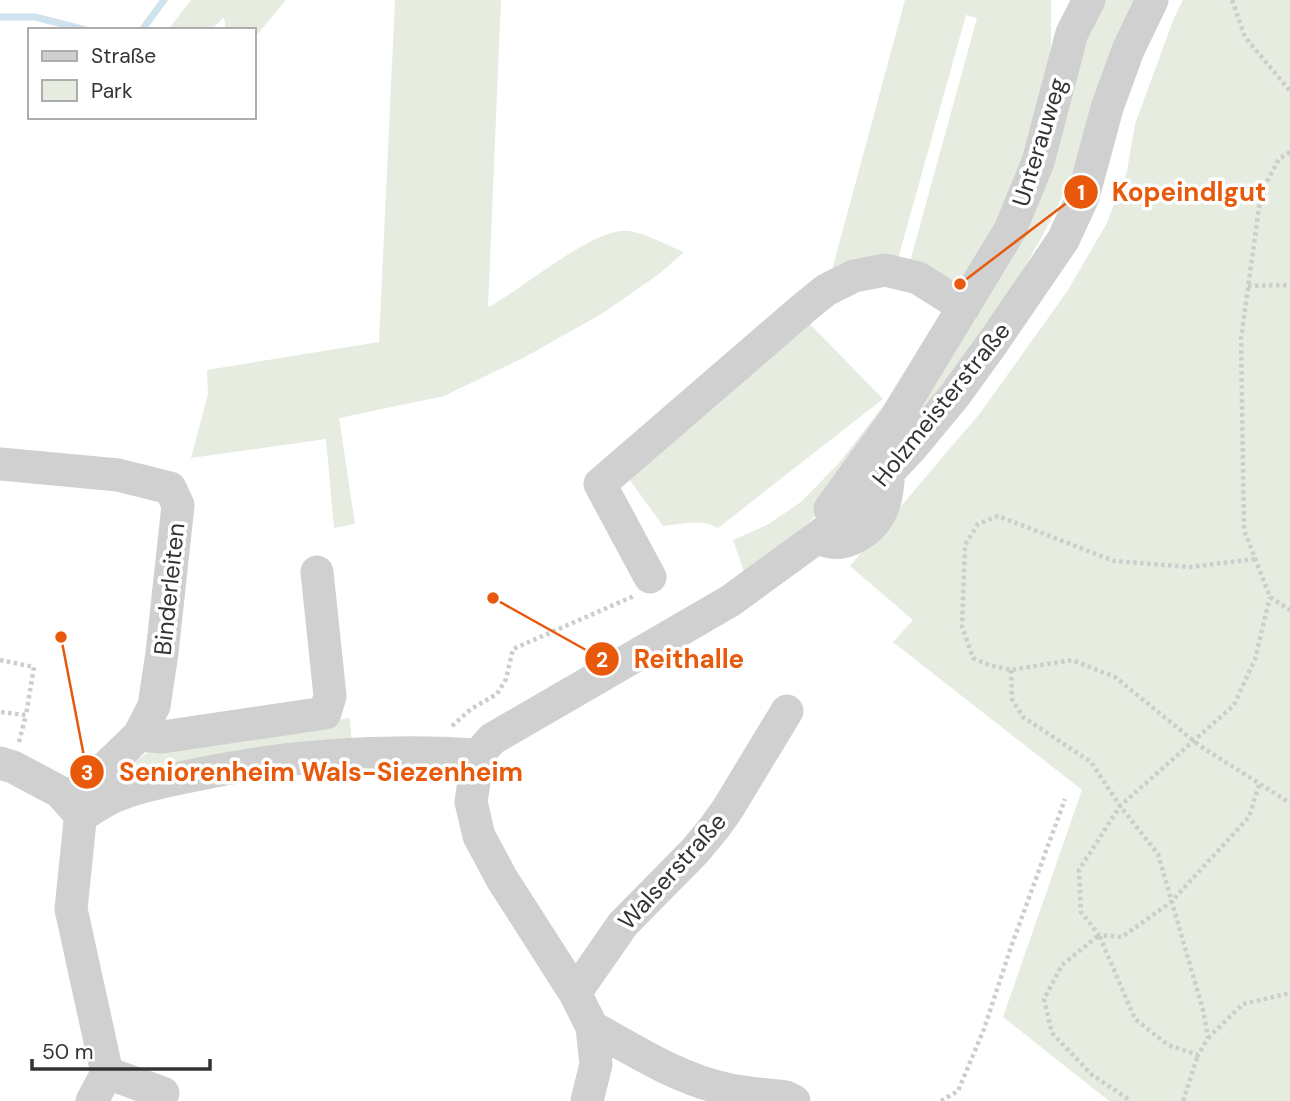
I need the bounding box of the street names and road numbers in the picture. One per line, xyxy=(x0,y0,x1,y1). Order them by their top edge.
street label: Unterauweg xyxy=(1005,74,1073,210)
street label: Holzmeisterstraße xyxy=(865,315,1017,493)
street label: Binderleiten xyxy=(147,521,191,657)
street label: Walserstraße xyxy=(611,806,733,936)

